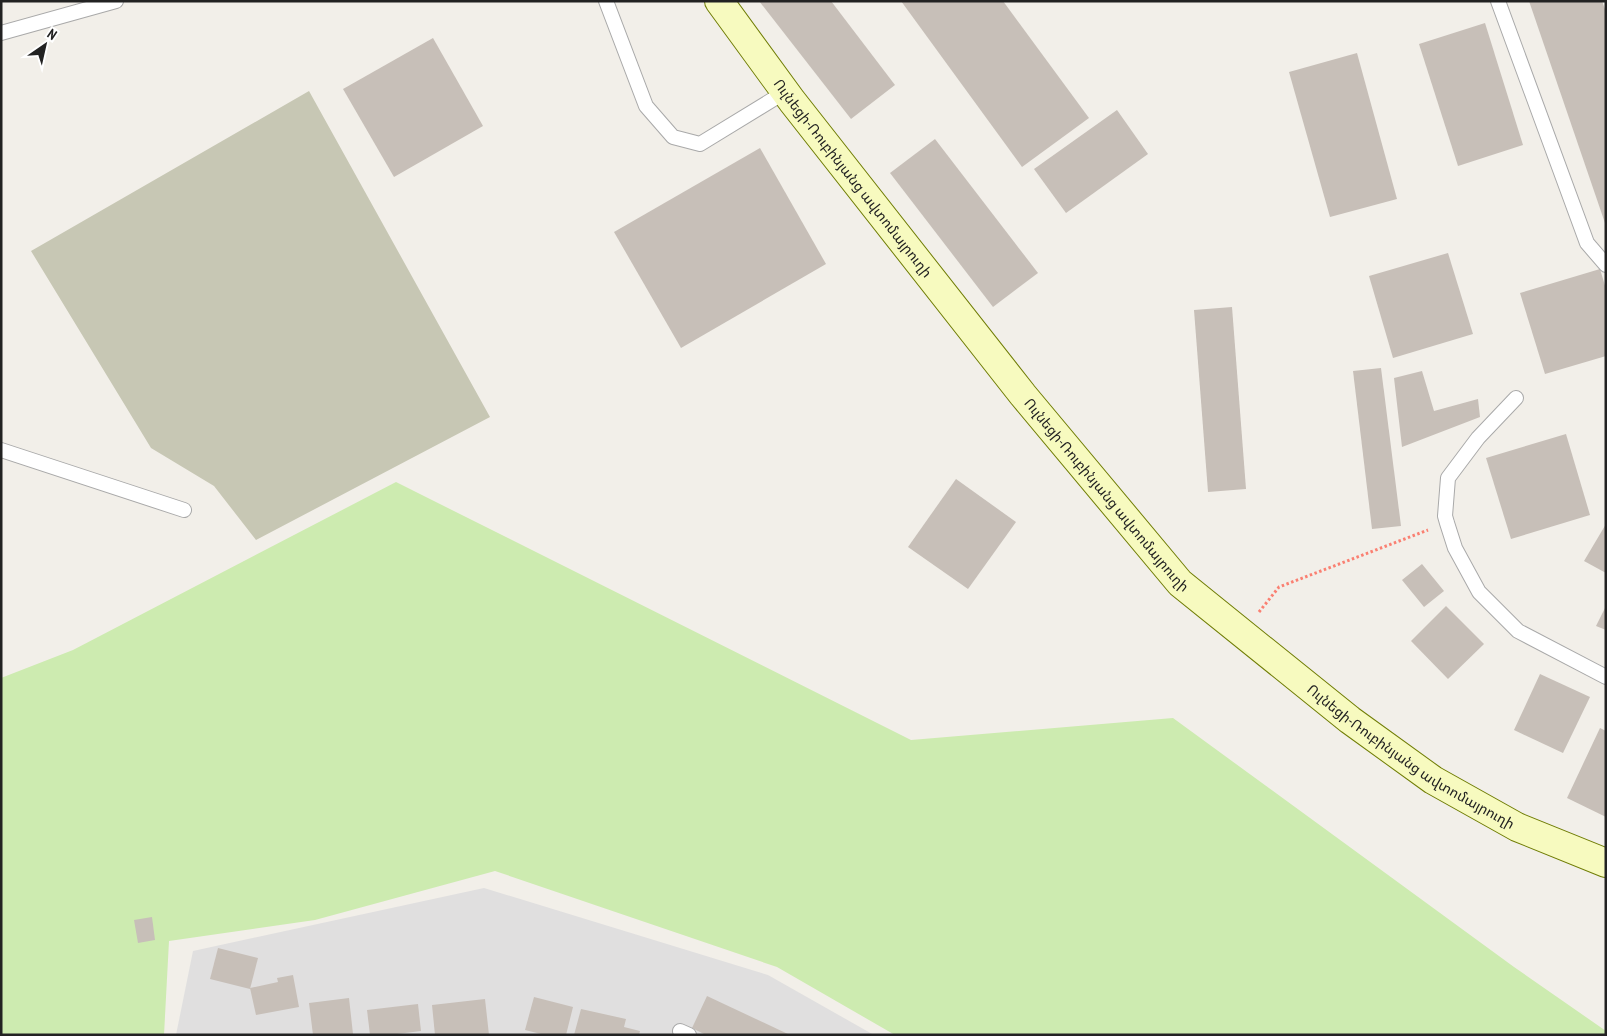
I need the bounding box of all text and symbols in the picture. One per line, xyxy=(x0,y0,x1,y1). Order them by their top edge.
north arrow xyxy=(20,20,70,70)
text: N xyxy=(44,25,60,44)
street label: Ուլնեցի-Ռուբինյանց ավտոմայրուղի xyxy=(770,75,936,281)
street label: Ուլնեցի-Ռուբինյանց ավտոմայրուղի xyxy=(1020,394,1193,596)
street label: Ուլնեցի-Ռուբինյանց ավտոմայրուղի xyxy=(1303,680,1518,833)

